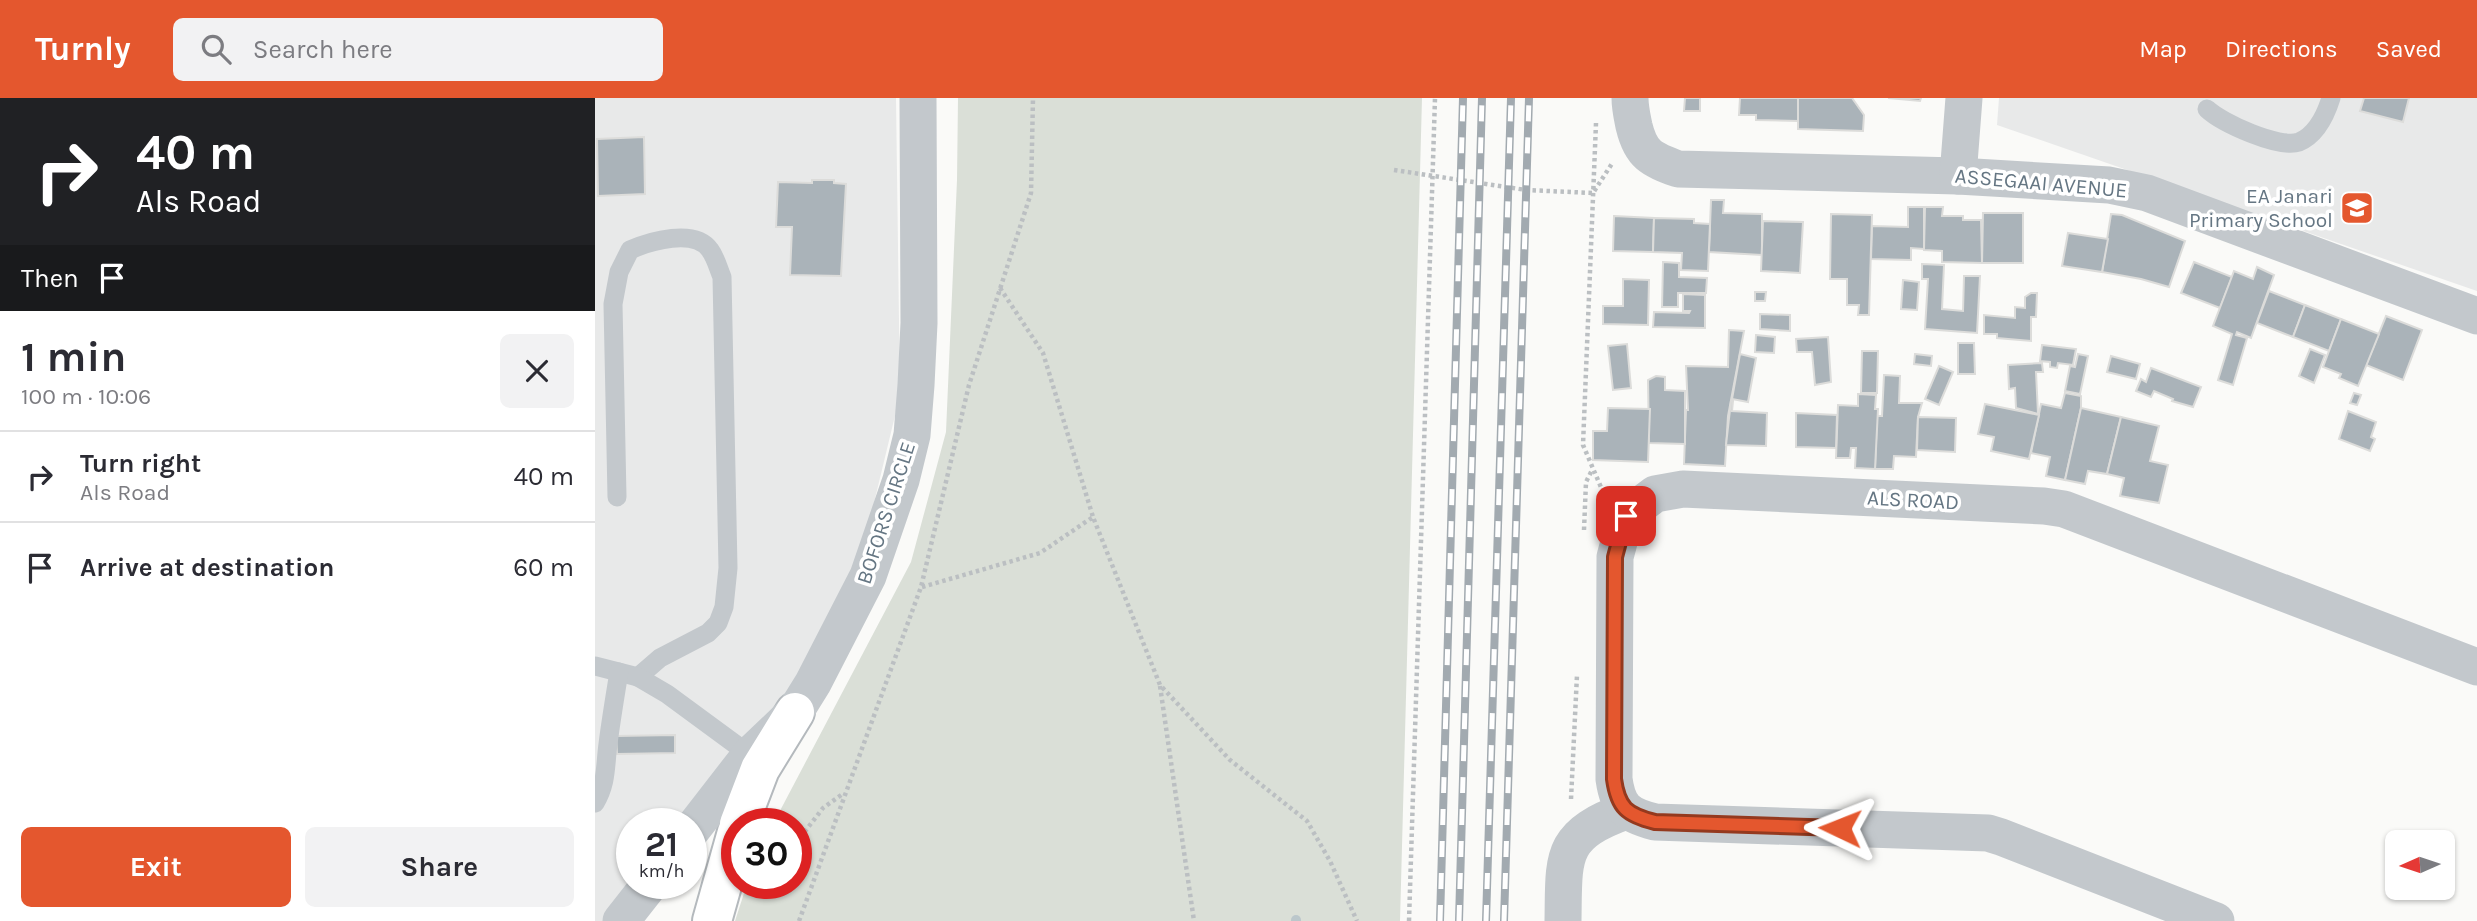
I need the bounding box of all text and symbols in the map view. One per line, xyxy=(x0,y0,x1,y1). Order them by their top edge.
search box xyxy=(173,18,663,81)
text: Turnly xyxy=(35,30,131,68)
icon: search xyxy=(197,30,235,68)
text: Search here xyxy=(253,34,393,65)
text: Map xyxy=(2139,35,2187,63)
text: Directions xyxy=(2225,35,2338,63)
text: Saved xyxy=(2376,35,2442,63)
text: 40 m xyxy=(136,124,255,181)
icon: right xyxy=(21,126,112,217)
street label: ASSEGAAI AVENUE xyxy=(1954,164,2128,202)
text: Als Road xyxy=(136,183,261,220)
place label: EA Janari Primary School xyxy=(2189,184,2333,232)
school or university icon: EA Janari Primary School xyxy=(2338,189,2376,227)
icon: arrive xyxy=(93,259,131,297)
text: Then xyxy=(21,263,79,294)
text: 1 min xyxy=(21,332,126,382)
button: close xyxy=(500,334,574,408)
text: 100 m · 10:06 xyxy=(21,383,151,410)
street label: BOFORS CIRCLE xyxy=(852,439,920,587)
text: Turn right xyxy=(80,448,201,479)
icon: right xyxy=(21,458,59,496)
text: 40 m xyxy=(514,461,574,492)
text: Als Road xyxy=(80,479,170,506)
pin xyxy=(1596,486,1656,546)
street label: ALS ROAD xyxy=(1866,486,1960,514)
icon: arrive xyxy=(1607,497,1645,535)
icon: arrive xyxy=(21,549,59,587)
text: Arrive at destination xyxy=(80,552,334,583)
text: 60 m xyxy=(513,552,574,583)
position arrow xyxy=(1803,791,1877,865)
speed limit sign: 30 xyxy=(721,808,812,899)
text: 21 xyxy=(645,824,678,865)
button: Exit xyxy=(21,827,291,907)
button: Share xyxy=(305,827,574,907)
north arrow xyxy=(2385,830,2455,900)
map controls xyxy=(2385,830,2455,900)
text: km/h xyxy=(639,860,684,882)

